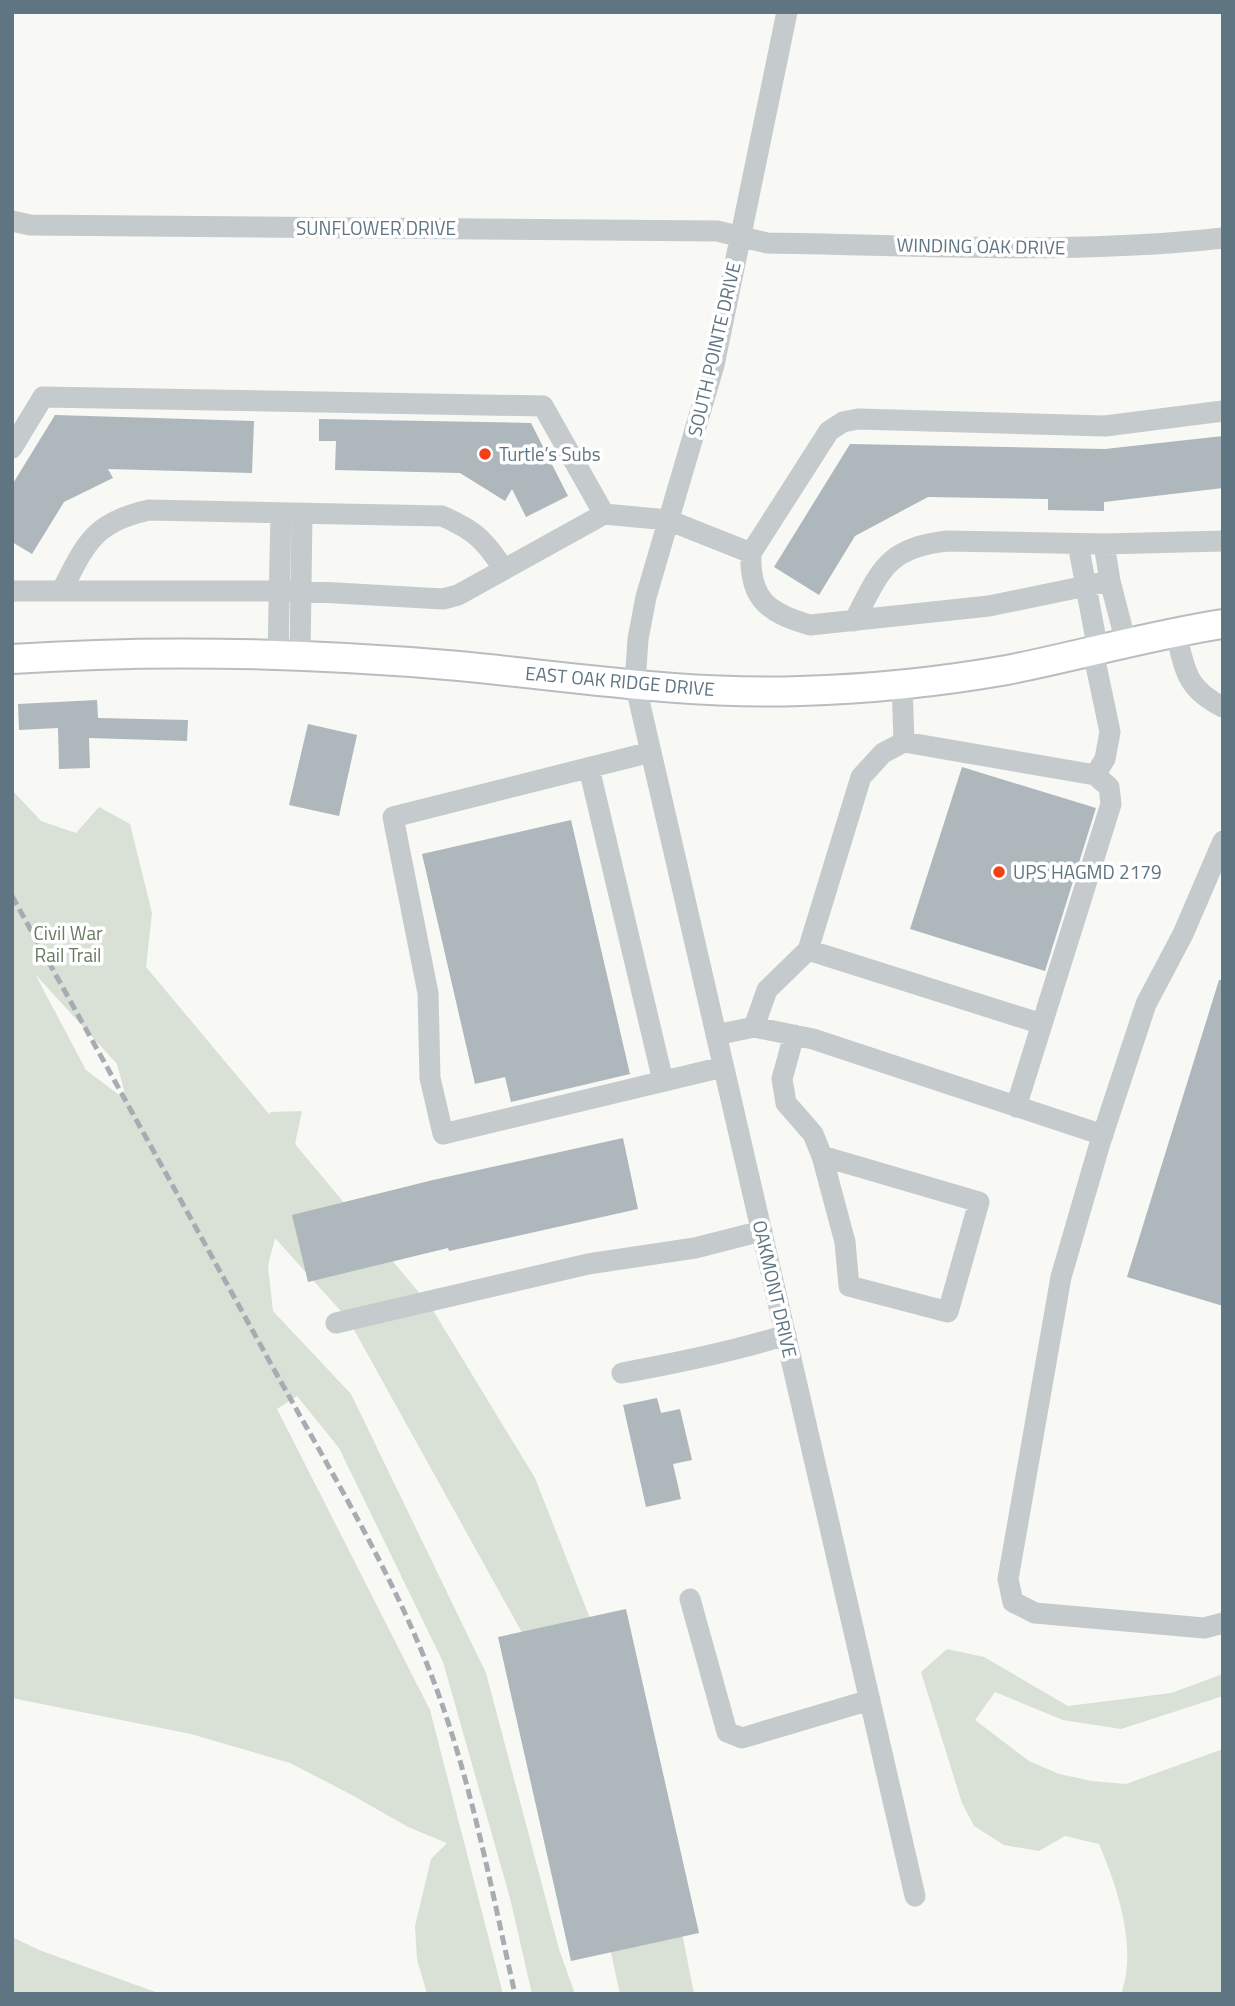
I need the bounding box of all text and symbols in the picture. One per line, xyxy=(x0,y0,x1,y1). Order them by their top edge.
street label: SUNFLOWER DRIVE xyxy=(296,213,456,242)
street label: WINDING OAK DRIVE xyxy=(896,230,1066,261)
street label: SOUTH POINTE DRIVE xyxy=(679,259,748,439)
place label: Turtle’s Subs xyxy=(499,439,601,468)
marker: Turtle’s Subs xyxy=(477,446,493,462)
street label: EAST OAK RIDGE DRIVE xyxy=(524,658,716,703)
place label: UPS HAGMD 2179 xyxy=(1013,857,1162,886)
marker: UPS HAGMD 2179 xyxy=(991,864,1007,880)
park label: Civil War Rail Trail xyxy=(33,918,103,969)
street label: OAKMONT DRIVE xyxy=(746,1217,805,1360)

